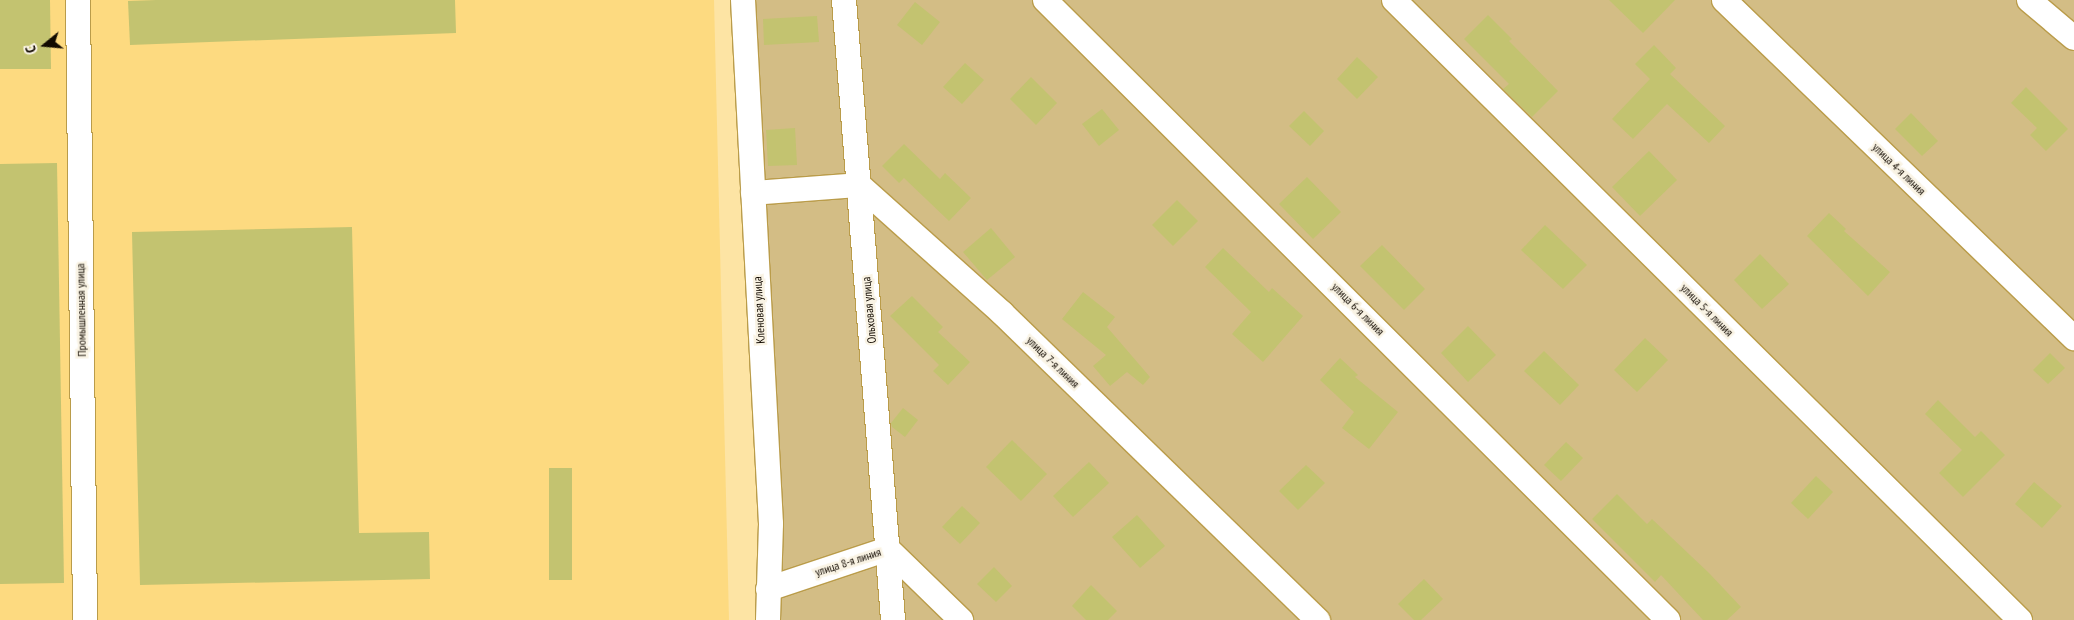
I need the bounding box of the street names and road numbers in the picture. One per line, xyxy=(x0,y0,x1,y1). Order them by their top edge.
street label: улица 4-я линия xyxy=(1869,140,1929,198)
street label: Промышленная улица xyxy=(73,263,89,357)
street label: Кленовая улица xyxy=(750,276,768,344)
street label: Ольховая улица xyxy=(859,276,879,344)
street label: улица 6-я линия xyxy=(1329,280,1387,338)
street label: улица 5-я линия xyxy=(1678,281,1736,339)
street label: улица 7-я линия xyxy=(1024,333,1082,391)
street label: улица 8-я линия xyxy=(813,545,883,579)

